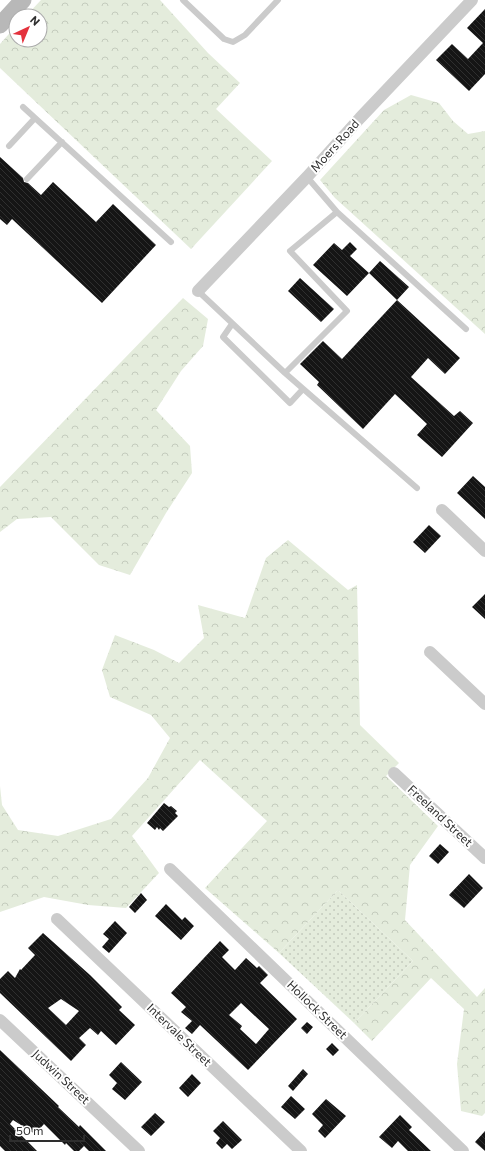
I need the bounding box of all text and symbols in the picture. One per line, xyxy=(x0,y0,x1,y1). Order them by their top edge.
north arrow xyxy=(8,8,48,48)
text: N xyxy=(28,13,43,28)
street label: Moers Road xyxy=(307,116,361,174)
street label: Freeland Street xyxy=(405,782,476,849)
street label: Hollock Street xyxy=(285,977,351,1041)
street label: Intervale Street xyxy=(145,1000,215,1069)
street label: Judwin Street xyxy=(30,1046,93,1107)
scale bar xyxy=(10,1117,84,1143)
text: 50 m xyxy=(16,1123,44,1137)

